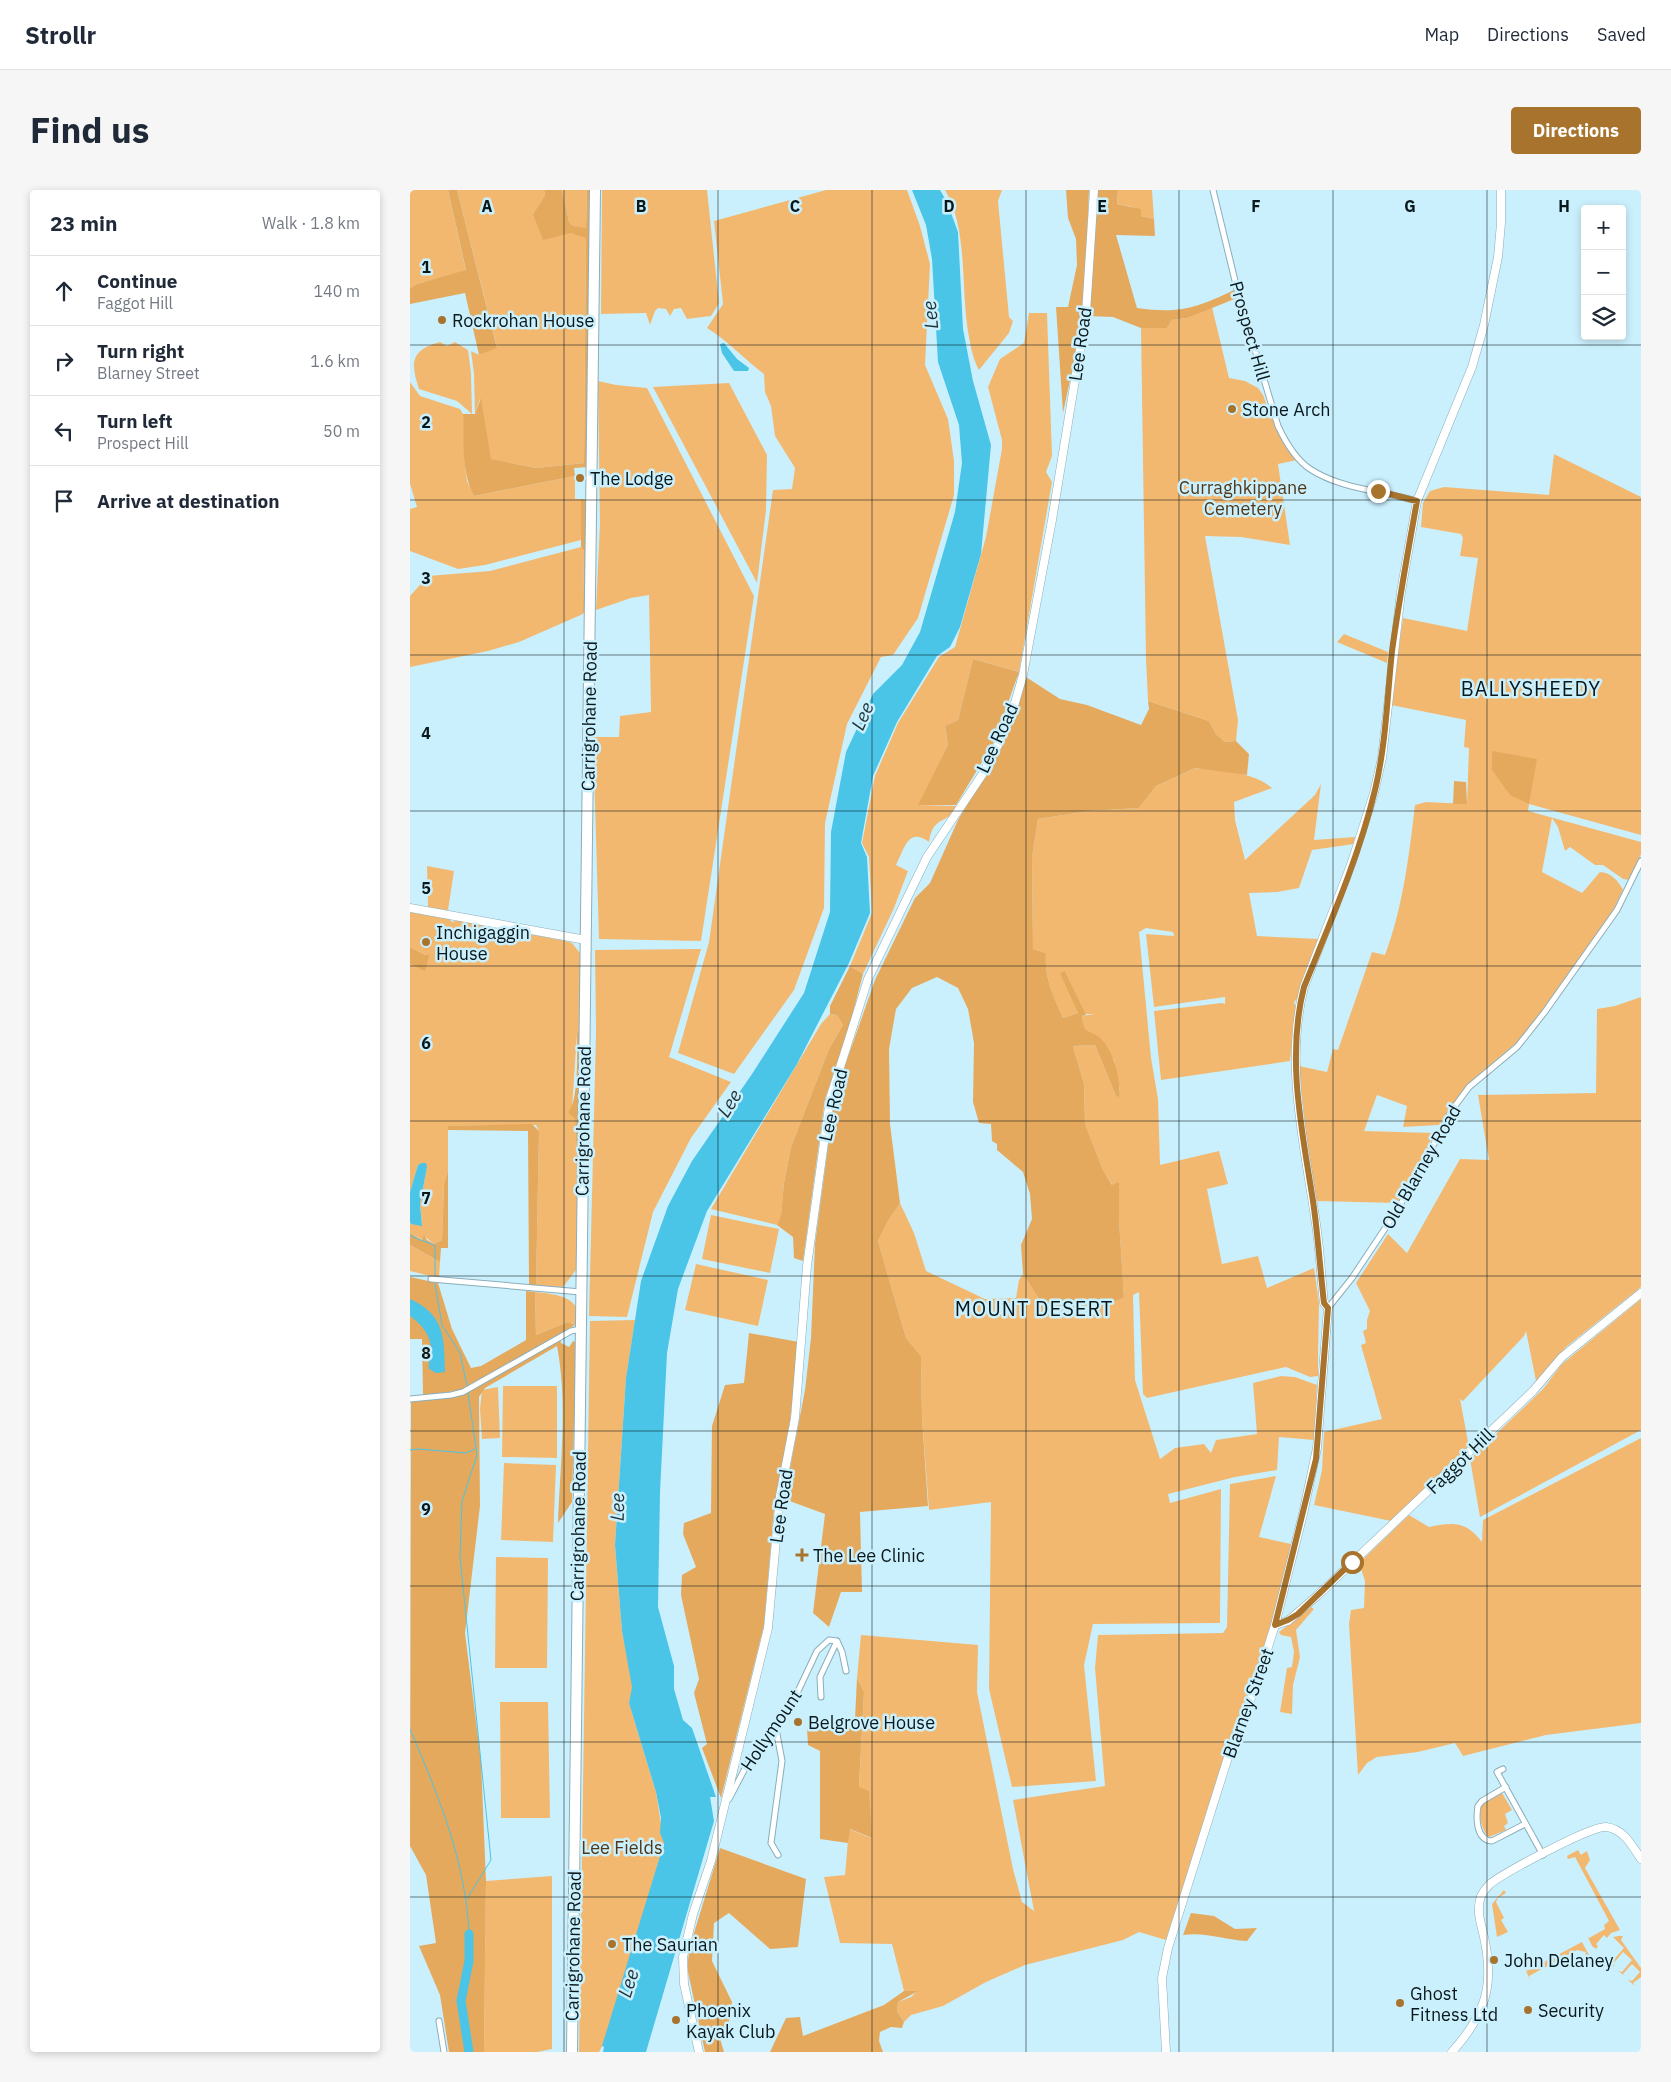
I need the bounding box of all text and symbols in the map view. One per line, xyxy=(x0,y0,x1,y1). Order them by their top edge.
text: Strollr xyxy=(25,19,96,51)
text: Map xyxy=(1424,23,1459,46)
text: Directions xyxy=(1487,23,1569,46)
text: Saved xyxy=(1597,23,1646,46)
text: Find us xyxy=(30,107,149,153)
button: Directions xyxy=(1511,107,1641,154)
text: A xyxy=(482,196,493,216)
text: B xyxy=(636,196,647,216)
text: C xyxy=(790,196,800,216)
text: D xyxy=(943,196,955,216)
text: E xyxy=(1097,196,1107,216)
text: F xyxy=(1251,196,1261,216)
text: G xyxy=(1404,196,1416,216)
text: H xyxy=(1558,196,1570,216)
map controls xyxy=(1581,205,1626,340)
button: + xyxy=(1581,205,1626,250)
text: 23 min xyxy=(50,209,117,237)
text: Walk · 1.8 km xyxy=(262,213,360,233)
button: − xyxy=(1581,250,1626,295)
text: 1 xyxy=(421,257,431,277)
text: Continue xyxy=(97,269,177,293)
icon: ahead xyxy=(50,277,78,305)
street label: Prospect Hill xyxy=(1225,278,1275,384)
text: 140 m xyxy=(313,281,360,301)
text: Faggot Hill xyxy=(97,293,173,313)
button: layers xyxy=(1581,295,1626,340)
water label: Lee xyxy=(917,300,943,330)
street label: Lee Road xyxy=(1063,306,1097,382)
place label: Rockrohan House xyxy=(452,309,595,332)
marker: Rockrohan House xyxy=(436,314,448,326)
text: Turn right xyxy=(97,339,184,363)
icon: right xyxy=(50,347,78,375)
text: 1.6 km xyxy=(310,351,360,371)
text: Blarney Street xyxy=(97,363,200,383)
place label: Stone Arch xyxy=(1242,398,1330,421)
marker: Stone Arch xyxy=(1226,403,1238,415)
text: Turn left xyxy=(97,409,173,433)
text: 2 xyxy=(421,412,431,432)
icon: left xyxy=(50,417,78,445)
text: 50 m xyxy=(323,421,360,441)
text: Prospect Hill xyxy=(97,433,189,453)
place label: The Lodge xyxy=(590,467,673,490)
marker: The Lodge xyxy=(574,472,586,484)
park label: Curraghkippane Cemetery xyxy=(1179,476,1307,520)
route end xyxy=(1367,480,1390,503)
icon: arrive xyxy=(50,487,78,515)
text: Arrive at destination xyxy=(97,489,280,513)
text: 3 xyxy=(421,568,431,588)
street label: Carrigrohane Road xyxy=(576,641,602,791)
district label: BALLYSHEEDY xyxy=(1461,675,1601,702)
water label: Lee xyxy=(845,698,879,734)
street label: Lee Road xyxy=(971,700,1023,776)
text: 4 xyxy=(421,723,431,743)
text: 5 xyxy=(421,878,431,898)
place label: Inchigaggin House xyxy=(436,921,530,965)
marker: Inchigaggin House xyxy=(420,936,432,948)
text: 6 xyxy=(421,1033,431,1053)
street label: Carrigrohane Road xyxy=(570,1046,596,1196)
street label: Lee Road xyxy=(813,1066,853,1144)
water label: Lee xyxy=(711,1084,747,1121)
street label: Old Blarney Road xyxy=(1376,1101,1466,1233)
text: 7 xyxy=(421,1188,431,1208)
district label: MOUNT DESERT xyxy=(955,1295,1113,1322)
text: 8 xyxy=(421,1343,431,1363)
street label: Faggot Hill xyxy=(1421,1423,1499,1499)
street label: Carrigrohane Road xyxy=(565,1451,591,1601)
street label: Lee Road xyxy=(764,1468,798,1544)
water label: Lee xyxy=(605,1492,629,1521)
text: 9 xyxy=(421,1499,431,1519)
place label: The Lee Clinic xyxy=(813,1544,925,1567)
marker: The Lee Clinic xyxy=(795,1548,809,1562)
route start xyxy=(1341,1551,1364,1574)
street label: Blarney Street xyxy=(1217,1645,1279,1761)
street label: Hollymount xyxy=(735,1685,807,1775)
place label: Belgrove House xyxy=(808,1711,935,1734)
marker: Belgrove House xyxy=(792,1716,804,1728)
park label: Lee Fields xyxy=(581,1836,663,1859)
street label: Carrigrohane Road xyxy=(560,1871,586,2021)
place label: The Saurian xyxy=(622,1933,718,1956)
marker: The Saurian xyxy=(606,1938,618,1950)
place label: John Delaney xyxy=(1504,1949,1613,1972)
marker: John Delaney xyxy=(1488,1954,1500,1966)
water label: Lee xyxy=(612,1966,644,2000)
place label: Ghost Fitness Ltd xyxy=(1410,1982,1498,2026)
marker: Ghost Fitness Ltd xyxy=(1394,1997,1406,2009)
place label: Phoenix Kayak Club xyxy=(686,1999,775,2043)
place label: Security xyxy=(1538,1999,1604,2022)
marker: Security xyxy=(1522,2004,1534,2016)
marker: Phoenix Kayak Club xyxy=(670,2014,682,2026)

